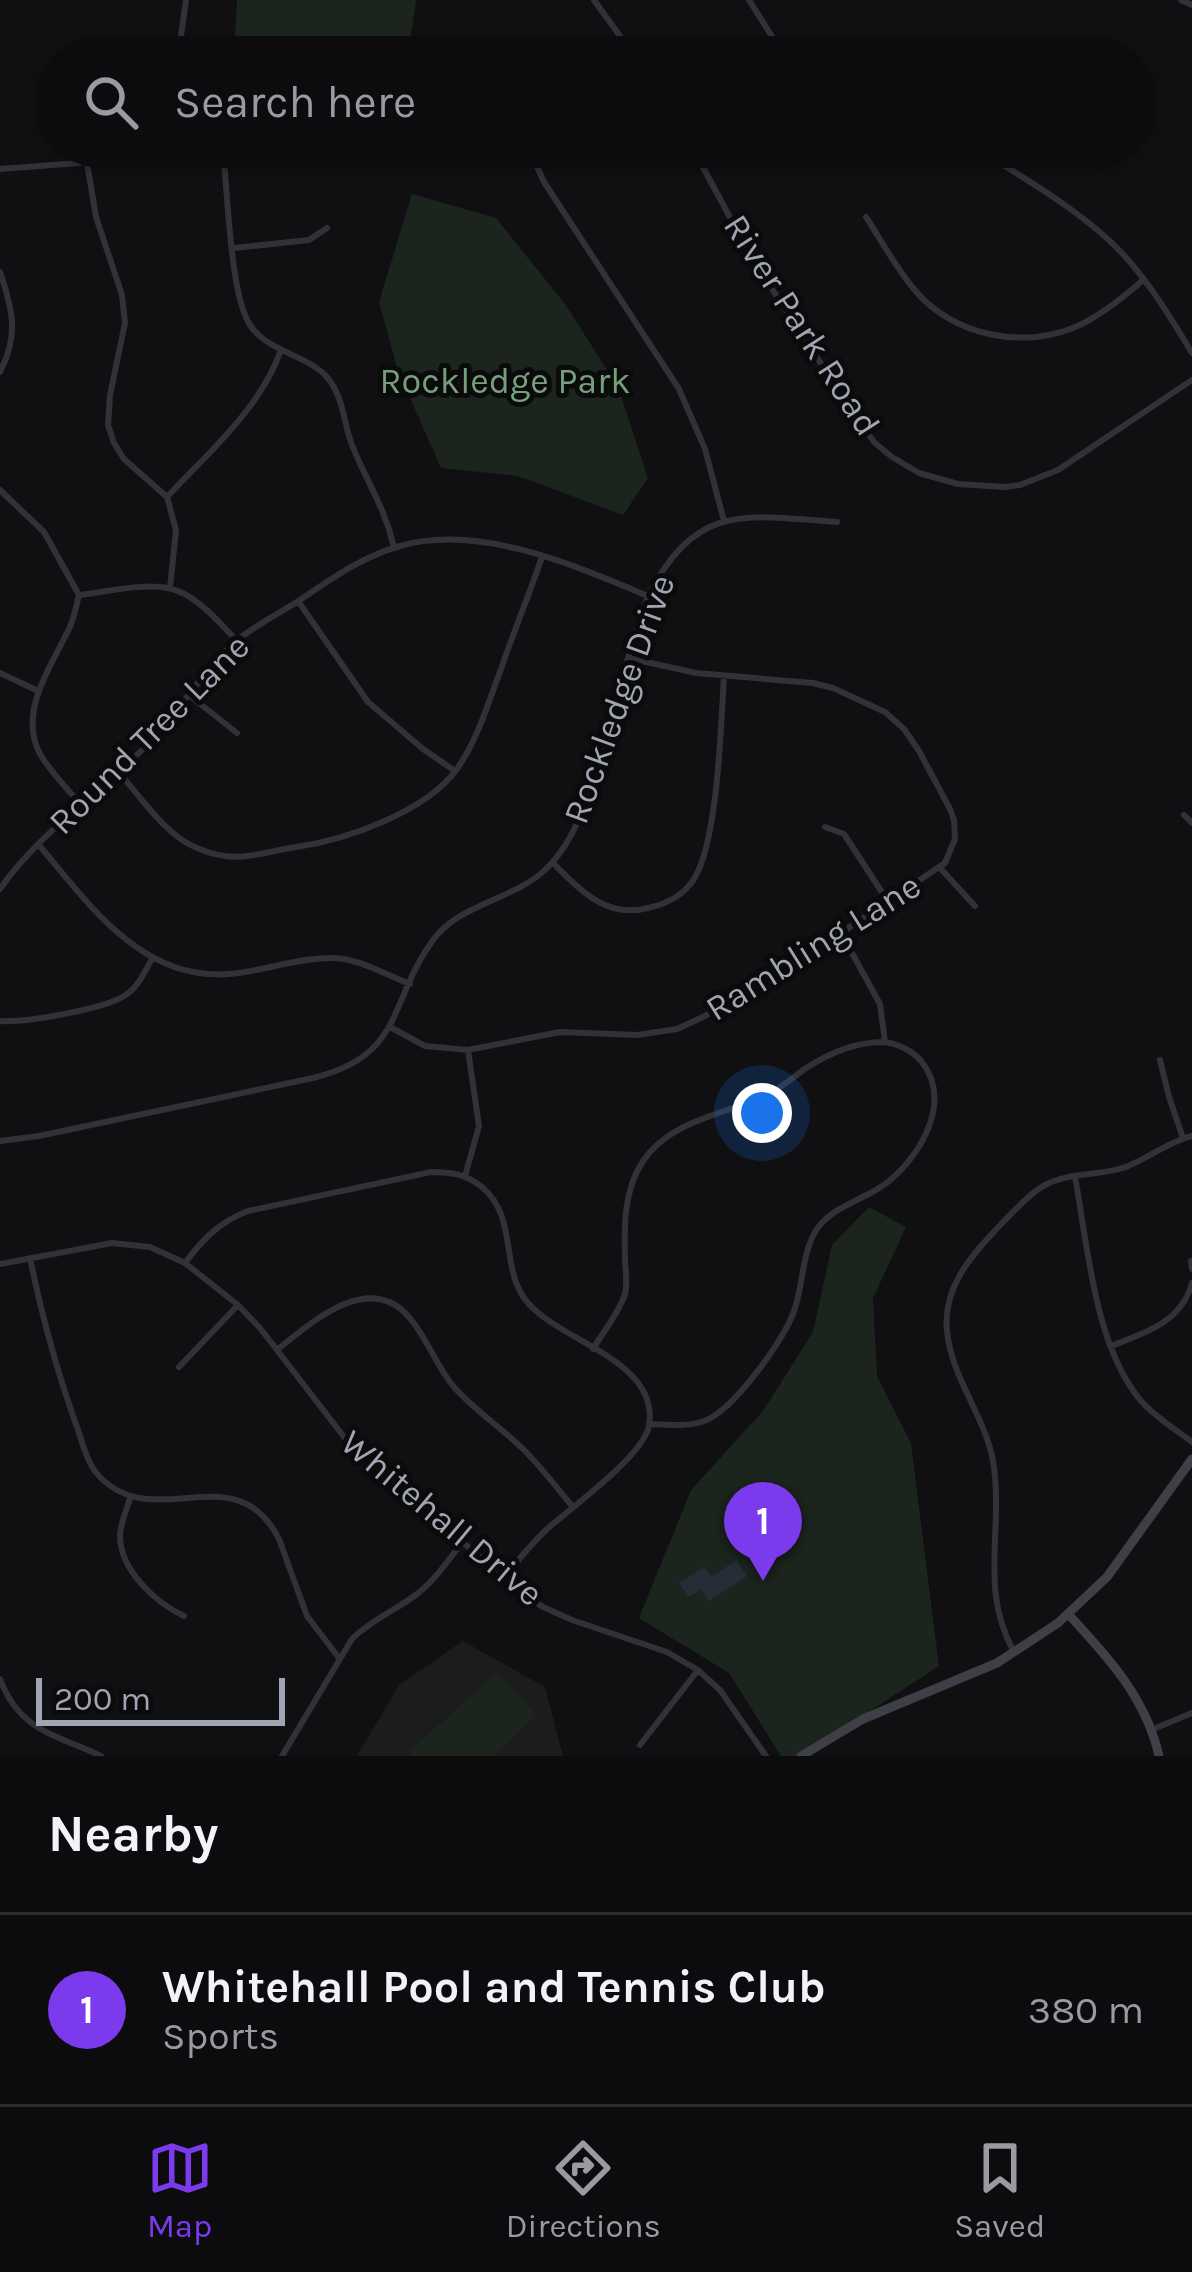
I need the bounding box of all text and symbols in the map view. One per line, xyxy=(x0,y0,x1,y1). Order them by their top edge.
search box xyxy=(36,36,1156,168)
icon: search xyxy=(78,69,144,135)
text: Search here xyxy=(174,76,416,128)
street label: River Park Road xyxy=(715,206,889,444)
park label: Rockledge Park xyxy=(380,360,630,402)
street label: Rockledge Drive xyxy=(554,569,684,829)
street label: Round Tree Lane xyxy=(40,625,258,843)
street label: Rambling Lane xyxy=(698,864,928,1030)
your location xyxy=(732,1083,792,1143)
street label: Whitehall Drive xyxy=(332,1421,552,1615)
pin: 1 xyxy=(724,1482,802,1581)
scale bar xyxy=(36,1672,285,1725)
text: 200 m xyxy=(54,1680,151,1718)
text: Nearby xyxy=(48,1804,218,1864)
text: Whitehall Pool and Tennis Club xyxy=(162,1961,826,2013)
text: 1 xyxy=(80,1987,94,2033)
text: 380 m xyxy=(1028,1987,1144,2033)
text: Sports xyxy=(162,2013,279,2059)
tab: Map xyxy=(147,2135,213,2245)
tab: Directions xyxy=(506,2135,661,2245)
tab: Saved xyxy=(954,2135,1045,2245)

